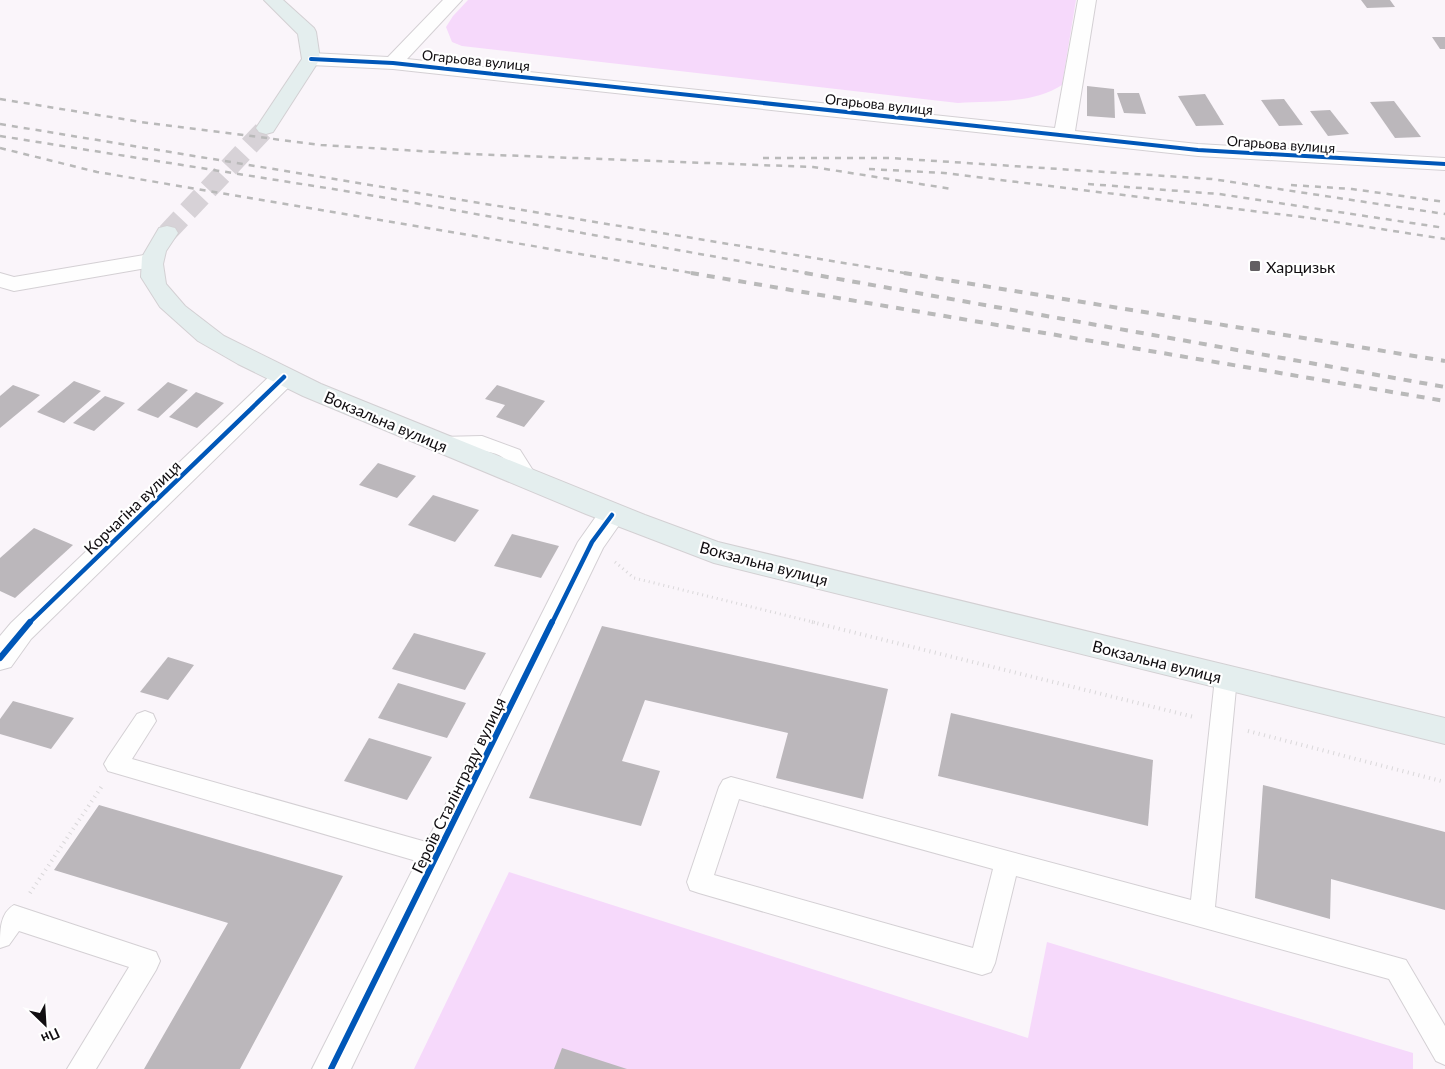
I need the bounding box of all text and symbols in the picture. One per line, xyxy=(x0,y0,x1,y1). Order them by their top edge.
street label: Огарьова вулиця xyxy=(421,46,531,74)
street label: Огарьова вулиця xyxy=(824,90,934,118)
street label: Огарьова вулиця xyxy=(1226,132,1336,156)
place label: Харцизьк xyxy=(1266,257,1336,276)
marker: Харцизьк xyxy=(1248,259,1262,273)
street label: Вокзальна вулиця xyxy=(321,386,451,456)
street label: Корчагіна вулиця xyxy=(80,456,184,558)
street label: Вокзальна вулиця xyxy=(698,537,830,589)
street label: Вокзальна вулиця xyxy=(1091,636,1223,686)
street label: Героїв Сталінграду вулиця xyxy=(407,694,509,876)
north arrow xyxy=(20,999,70,1049)
text: Пн xyxy=(39,1025,63,1048)

